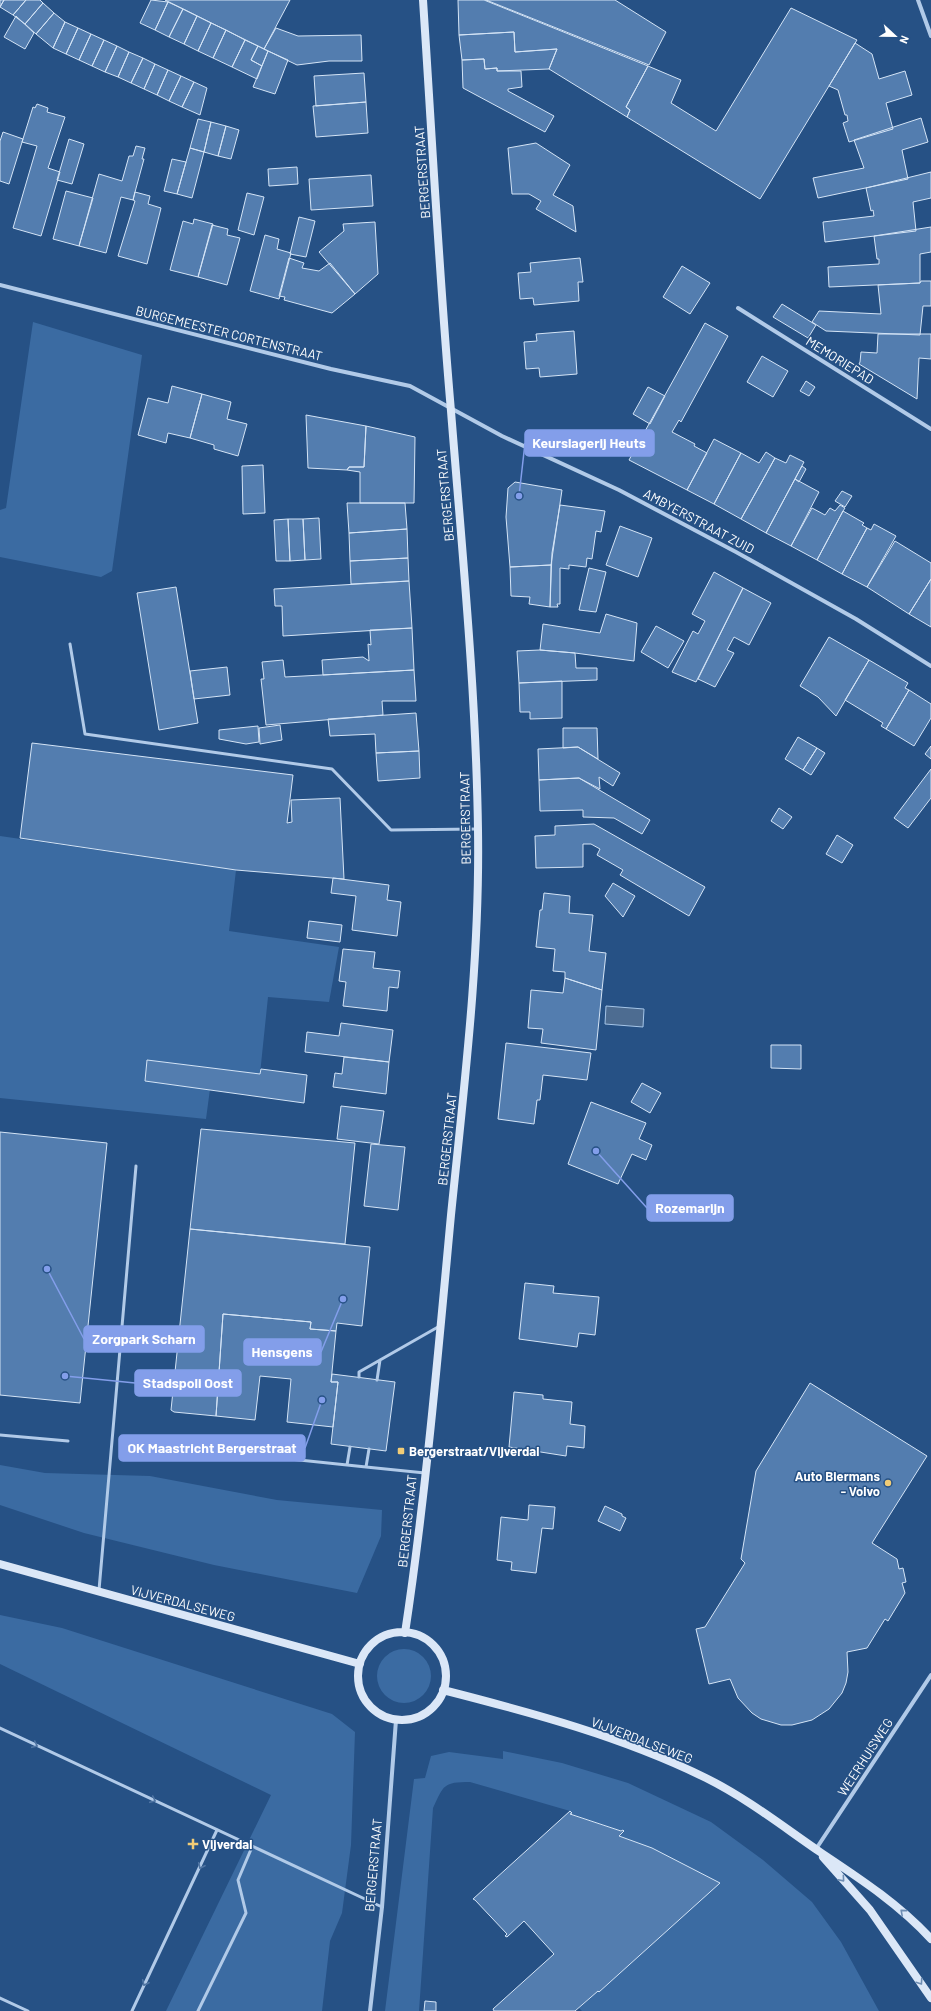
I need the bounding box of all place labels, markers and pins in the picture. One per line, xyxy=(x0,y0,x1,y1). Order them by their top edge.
callout: Keurslagerij Heuts xyxy=(525,430,654,456)
callout: Rozemarijn xyxy=(647,1195,733,1221)
callout: Zorgpark Scharn xyxy=(84,1326,204,1352)
callout: Hensgens xyxy=(244,1339,321,1365)
callout: Stadspoli Oost xyxy=(135,1370,241,1396)
callout: OK Maastricht Bergerstraat xyxy=(119,1435,305,1461)
place label: Bergerstraat/Vijverdal xyxy=(409,1443,539,1459)
marker: Bergerstraat/Vijverdal xyxy=(396,1446,406,1456)
place label: Auto Biermans - Volvo xyxy=(795,1468,880,1499)
marker: Auto Biermans - Volvo xyxy=(883,1478,893,1488)
place label: Vijverdal xyxy=(202,1836,252,1852)
marker: Vijverdal xyxy=(187,1838,199,1850)

